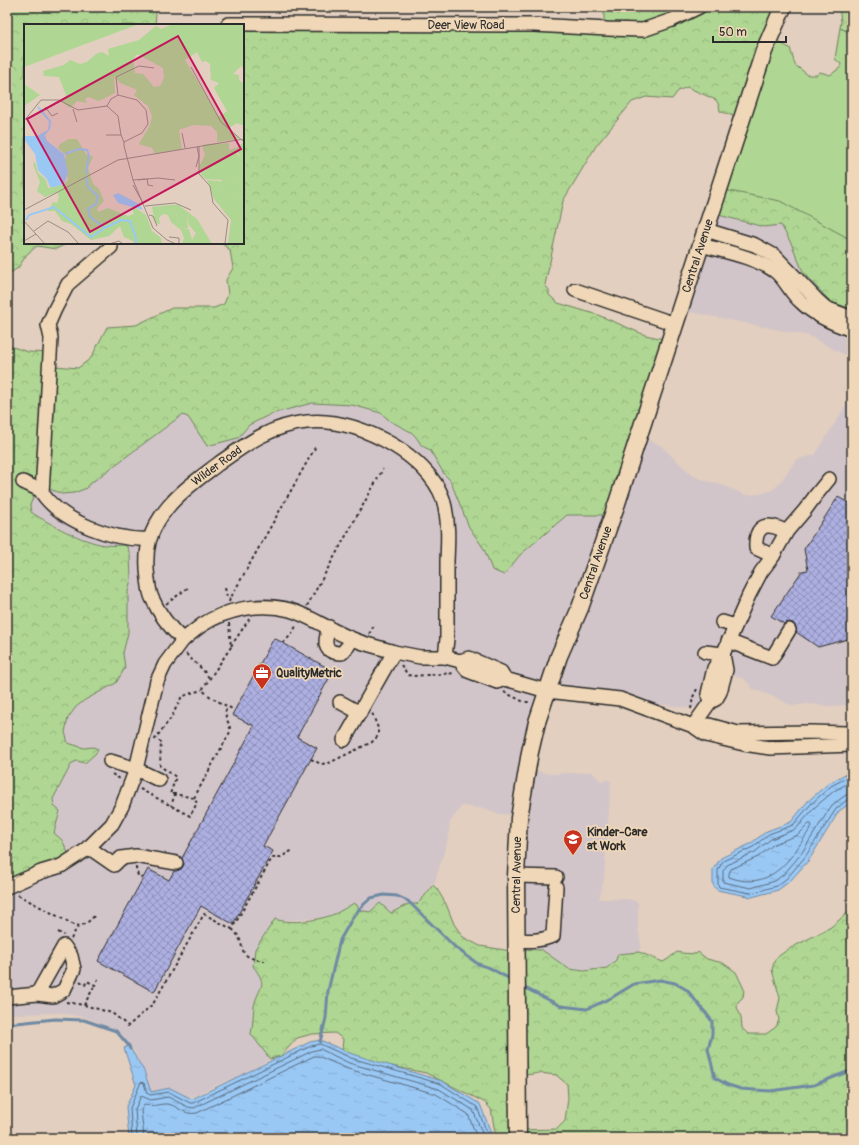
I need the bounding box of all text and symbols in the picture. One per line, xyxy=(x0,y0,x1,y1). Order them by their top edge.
street label: Deer View Road xyxy=(427,18,505,33)
scale bar xyxy=(713,18,786,44)
inset map xyxy=(24,24,244,244)
text: 50 m xyxy=(719,25,747,40)
street label: Central Avenue xyxy=(679,217,717,295)
street label: Wilder Road xyxy=(189,443,245,489)
street label: Central Avenue xyxy=(576,524,616,602)
office icon: QualityMetric xyxy=(251,662,273,690)
place label: QualityMetric xyxy=(276,666,342,681)
place label: Kinder-Care at Work xyxy=(587,825,648,854)
school or university icon: Kinder-Care at Work xyxy=(562,828,584,856)
street label: Central Avenue xyxy=(509,836,525,914)

